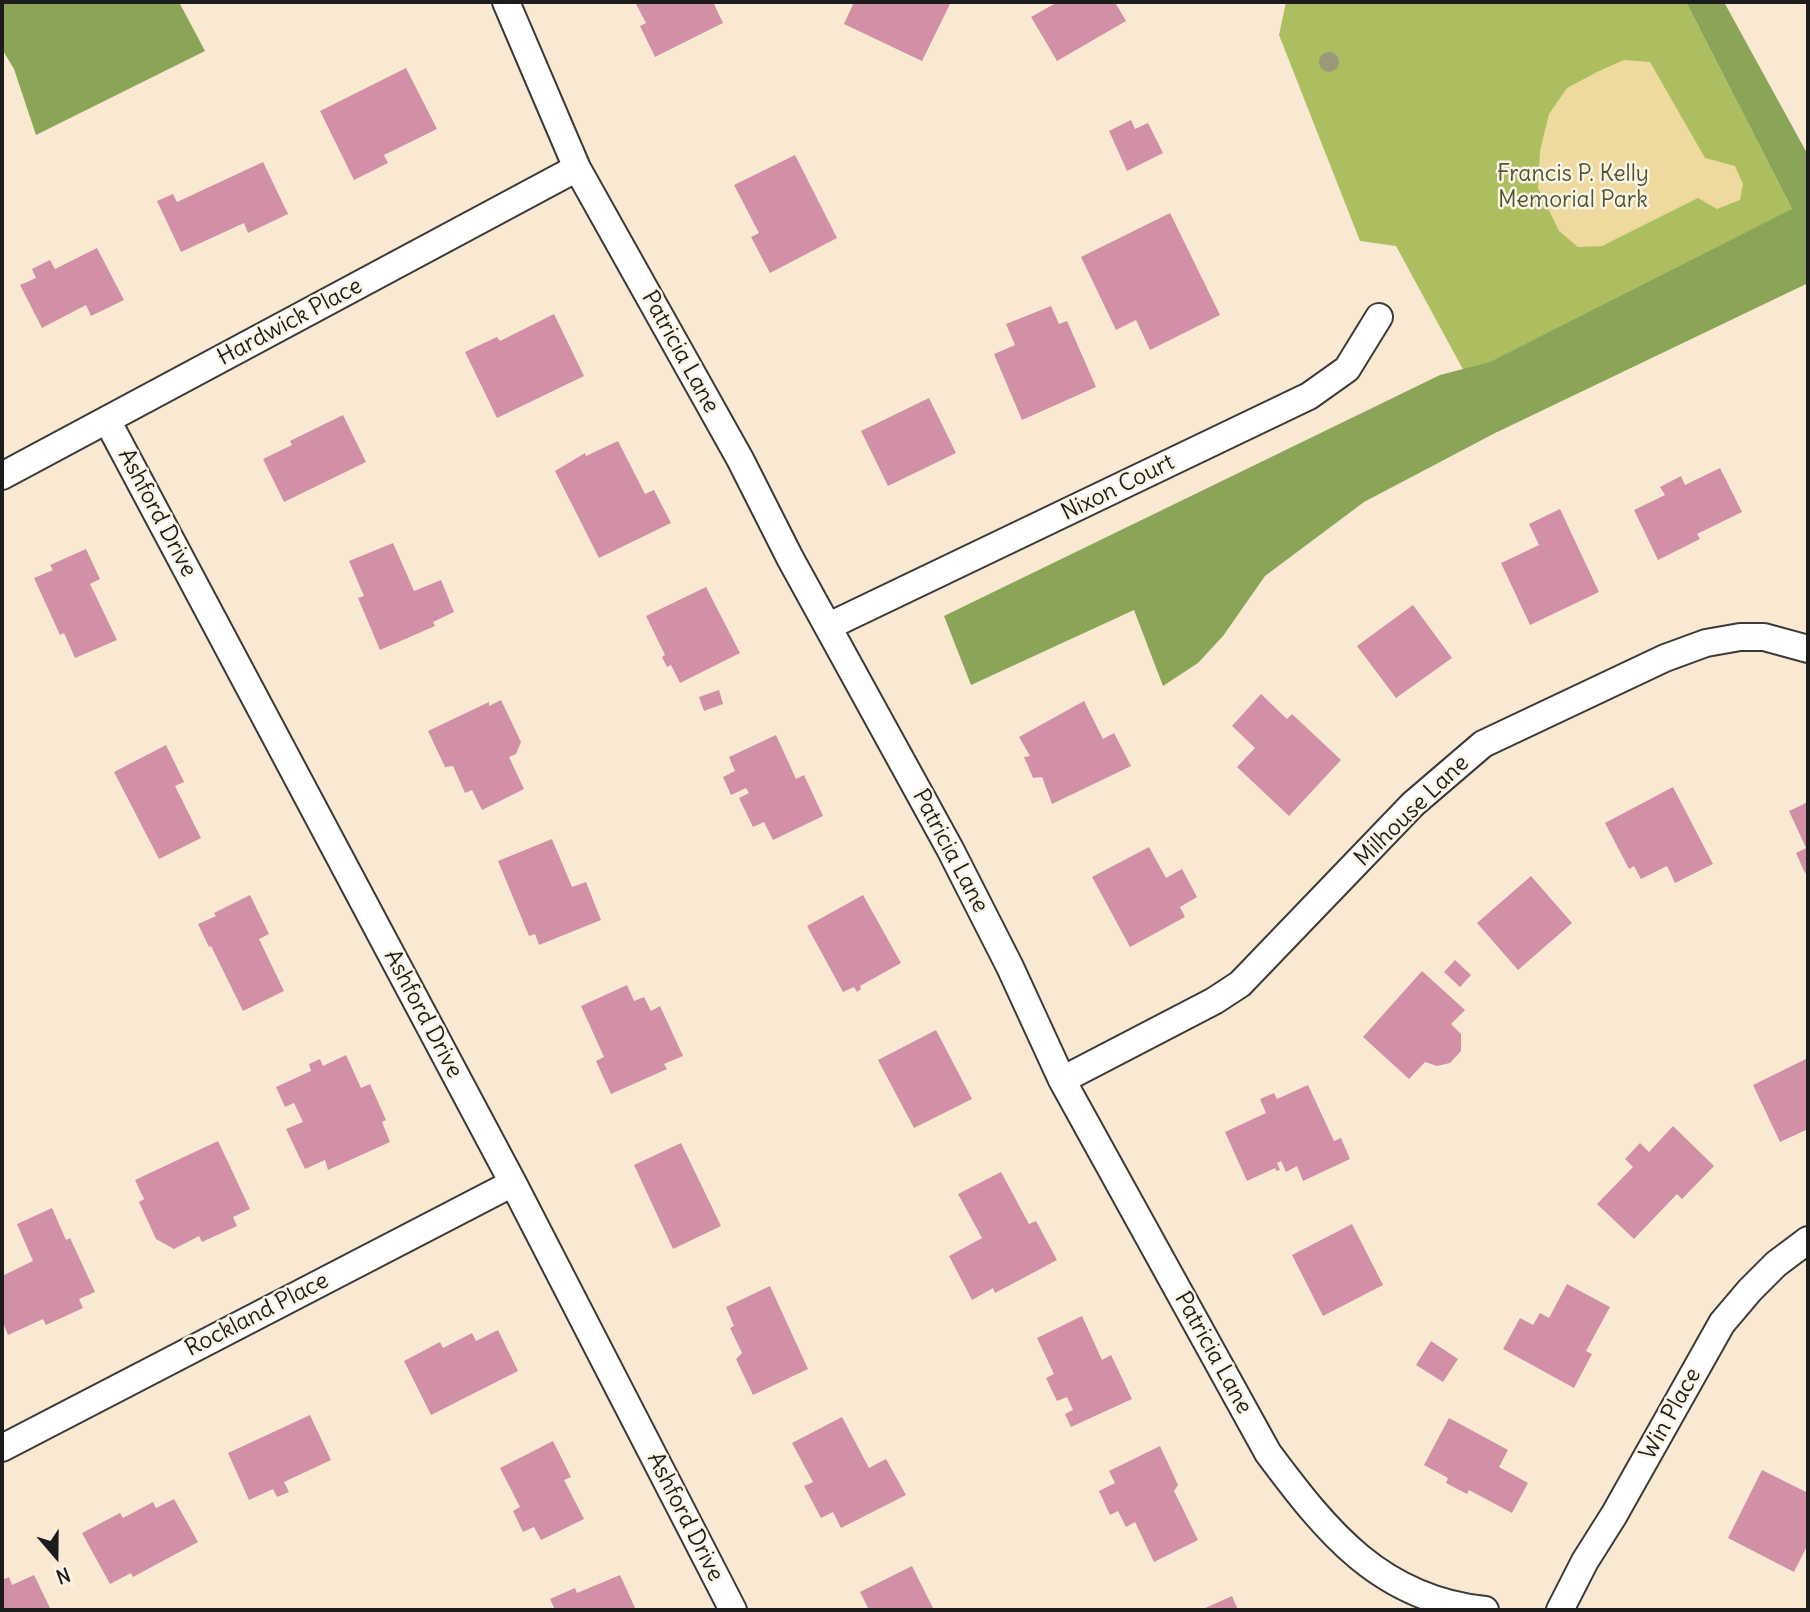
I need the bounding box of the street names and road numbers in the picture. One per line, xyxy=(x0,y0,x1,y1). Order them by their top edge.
street label: Hardwick Place xyxy=(213,272,367,372)
street label: Patricia Lane xyxy=(635,286,725,418)
street label: Ashford Drive xyxy=(112,444,202,582)
street label: Nixon Court xyxy=(1057,449,1179,527)
street label: Milhouse Lane xyxy=(1349,750,1475,872)
street label: Patricia Lane xyxy=(906,785,994,917)
street label: Ashford Drive xyxy=(378,945,468,1083)
street label: Rockland Place xyxy=(181,1267,333,1363)
street label: Patricia Lane xyxy=(1168,1287,1258,1419)
street label: Win Place xyxy=(1635,1363,1707,1465)
street label: Ashford Drive xyxy=(641,1448,729,1586)

